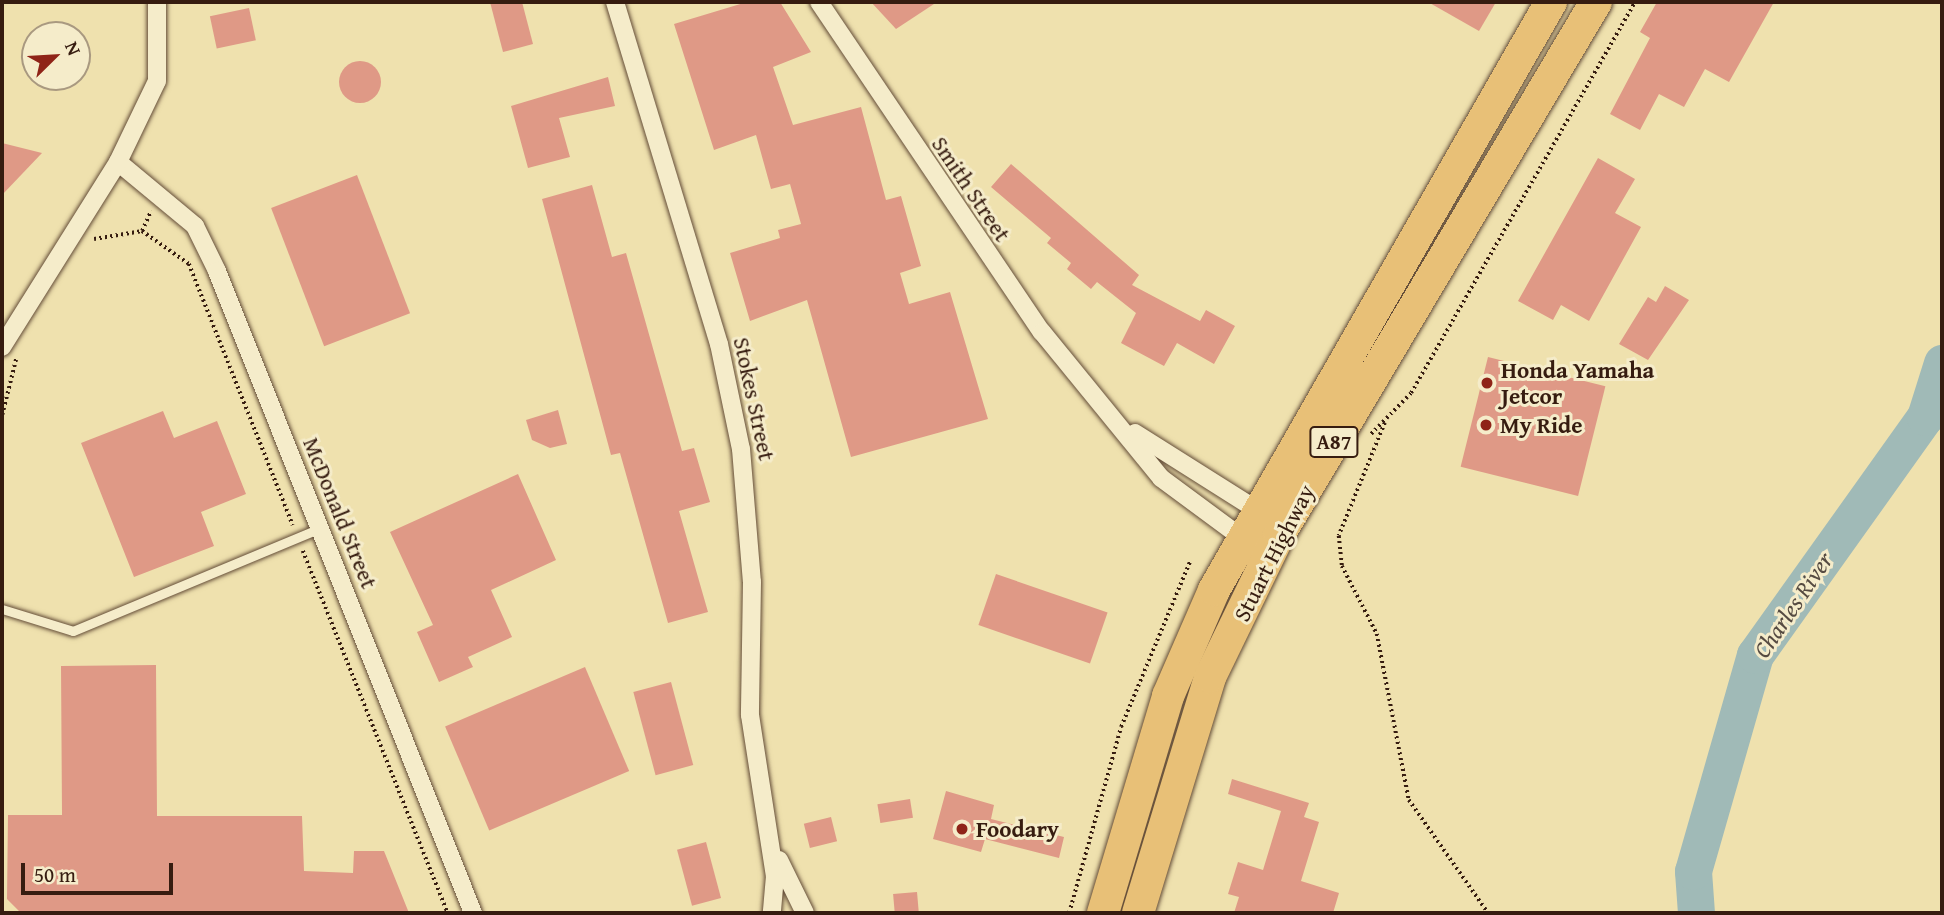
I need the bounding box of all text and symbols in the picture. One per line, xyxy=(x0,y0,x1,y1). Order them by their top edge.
north arrow xyxy=(21,21,91,91)
text: N xyxy=(58,37,89,60)
street label: Smith Street xyxy=(926,131,1016,247)
street label: Stokes Street xyxy=(727,335,781,463)
place label: Honda Yamaha Jetcor xyxy=(1501,356,1654,410)
marker: Honda Yamaha Jetcor xyxy=(1479,375,1495,391)
place label: My Ride xyxy=(1500,411,1583,439)
marker: My Ride xyxy=(1478,417,1494,433)
road number: A87 xyxy=(1308,424,1360,460)
street label: McDonald Street xyxy=(297,433,383,593)
street label: Stuart Highway xyxy=(1228,480,1320,626)
water label: Charles River xyxy=(1747,547,1839,663)
place label: Foodary xyxy=(976,815,1059,843)
marker: Foodary xyxy=(954,821,970,837)
scale bar xyxy=(24,848,177,892)
text: 50 m xyxy=(34,859,76,890)

